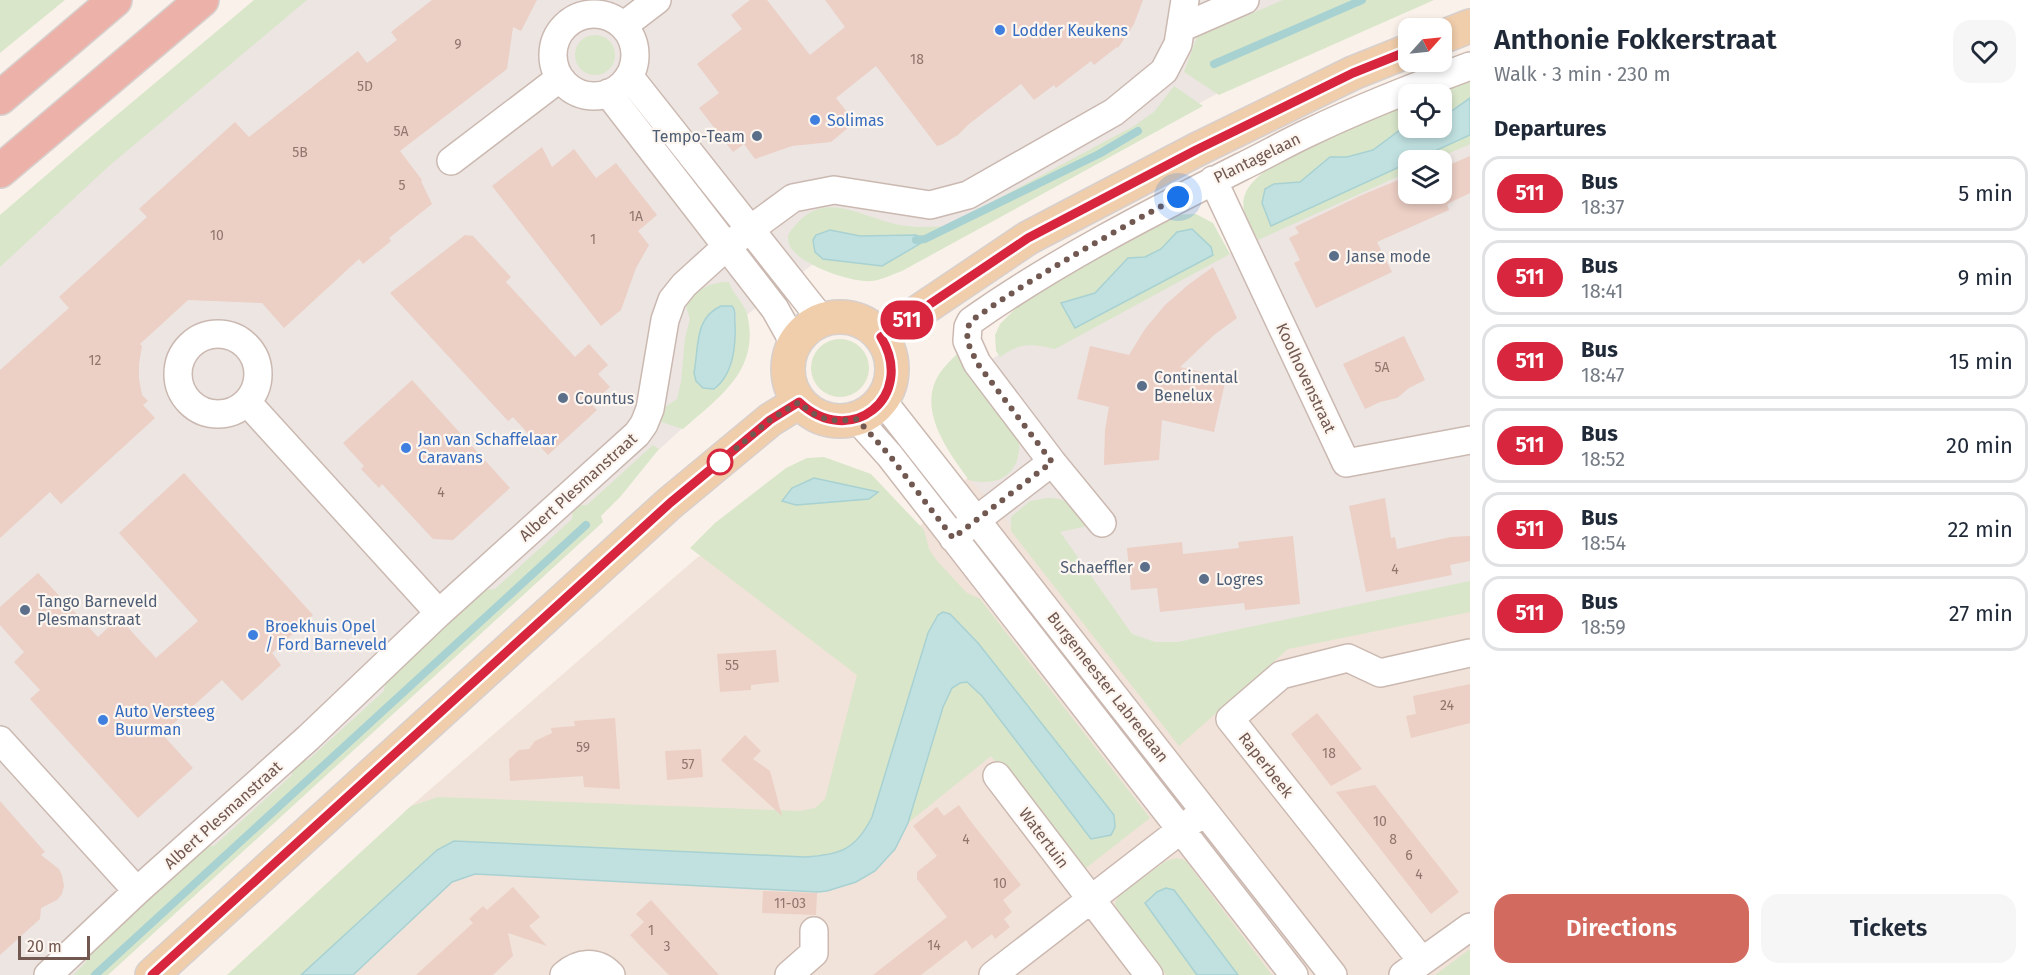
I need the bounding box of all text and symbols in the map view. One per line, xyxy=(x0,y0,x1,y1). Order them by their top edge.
north arrow xyxy=(1398,18,1452,72)
map controls xyxy=(1398,18,1452,204)
button: heart xyxy=(1953,20,2016,83)
place label: Lodder Keukens xyxy=(1012,21,1128,40)
marker: Lodder Keukens xyxy=(993,23,1007,37)
text: Anthonie Fokkerstraat xyxy=(1494,23,1777,56)
house number: 9 xyxy=(454,36,462,53)
house number: 18 xyxy=(910,51,924,68)
text: Walk · 3 min · 230 m xyxy=(1494,62,1671,86)
house number: 5D xyxy=(357,78,373,95)
button: locate xyxy=(1398,84,1452,138)
place label: Solimas xyxy=(827,111,884,130)
marker: Solimas xyxy=(808,113,822,127)
text: Departures xyxy=(1494,115,1606,142)
house number: 5A xyxy=(393,123,409,140)
place label: Tempo-Team xyxy=(652,127,745,146)
marker: Tempo-Team xyxy=(750,129,764,143)
street label: Plantagelaan xyxy=(1211,129,1303,187)
house number: 5B xyxy=(292,144,308,161)
button: layers xyxy=(1398,150,1452,204)
text: Bus xyxy=(1581,168,1618,195)
house number: 5 xyxy=(398,177,406,194)
text: 511 xyxy=(1515,180,1545,206)
text: 5 min xyxy=(1958,180,2013,207)
your location xyxy=(1163,182,1193,212)
text: 18:37 xyxy=(1581,195,1624,219)
house number: 1A xyxy=(629,208,643,225)
house number: 10 xyxy=(210,227,224,244)
house number: 1 xyxy=(590,231,596,248)
place label: Janse mode xyxy=(1346,247,1431,266)
marker: Janse mode xyxy=(1327,249,1341,263)
text: Bus xyxy=(1581,252,1618,279)
text: 511 xyxy=(1515,264,1545,290)
text: 9 min xyxy=(1958,264,2013,291)
text: 18:41 xyxy=(1581,279,1624,303)
line badge: 511 xyxy=(872,300,942,340)
text: 511 xyxy=(892,307,922,333)
street label: Koolhovenstraat xyxy=(1272,320,1340,436)
text: Bus xyxy=(1581,336,1618,363)
text: 511 xyxy=(1515,348,1545,374)
text: 15 min xyxy=(1949,348,2013,375)
house number: 12 xyxy=(89,352,102,369)
house number: 5A xyxy=(1374,359,1390,376)
text: 18:47 xyxy=(1581,363,1624,387)
place label: Continental Benelux xyxy=(1154,368,1238,405)
marker: Continental Benelux xyxy=(1135,379,1149,393)
place label: Countus xyxy=(575,389,634,408)
marker: Countus xyxy=(556,391,570,405)
text: Bus xyxy=(1581,420,1618,447)
street label: Albert Plesmanstraat xyxy=(515,429,641,545)
place label: Jan van Schaffelaar Caravans xyxy=(418,430,558,467)
text: 511 xyxy=(1515,432,1545,458)
text: 20 min xyxy=(1946,432,2013,459)
marker: Jan van Schaffelaar Caravans xyxy=(399,441,413,455)
text: 18:52 xyxy=(1581,447,1625,471)
unlabelled marker xyxy=(707,449,733,475)
house number: 4 xyxy=(437,484,445,501)
text: Bus xyxy=(1581,504,1618,531)
text: 511 xyxy=(1515,516,1545,542)
text: 22 min xyxy=(1947,516,2013,543)
text: 18:54 xyxy=(1581,531,1626,555)
place label: Schaeffler xyxy=(1060,558,1134,577)
marker: Schaeffler xyxy=(1138,560,1152,574)
house number: 4 xyxy=(1391,561,1399,578)
place label: Logres xyxy=(1216,570,1263,589)
marker: Logres xyxy=(1197,572,1211,586)
text: Bus xyxy=(1581,588,1618,615)
place label: Tango Barneveld Plesmanstraat xyxy=(37,592,158,629)
text: 511 xyxy=(1515,600,1545,626)
text: 27 min xyxy=(1949,600,2013,627)
marker: Tango Barneveld Plesmanstraat xyxy=(18,603,32,617)
street label: Burgemeester Labreelaan xyxy=(1043,608,1173,766)
text: 18:59 xyxy=(1581,615,1626,639)
place label: Broekhuis Opel / Ford Barneveld xyxy=(265,617,387,654)
marker: Broekhuis Opel / Ford Barneveld xyxy=(246,628,260,642)
house number: 55 xyxy=(725,657,739,674)
house number: 24 xyxy=(1440,697,1455,714)
place label: Auto Versteeg Buurman xyxy=(115,702,215,739)
marker: Auto Versteeg Buurman xyxy=(96,713,110,727)
street label: Raperbeek xyxy=(1235,729,1298,802)
house number: 59 xyxy=(576,739,590,756)
house number: 18 xyxy=(1322,745,1336,762)
house number: 57 xyxy=(682,756,694,773)
street label: Albert Plesmanstraat xyxy=(160,757,286,873)
street label: Watertuin xyxy=(1015,804,1073,872)
house number: 10 xyxy=(1373,813,1387,830)
house number: 4 xyxy=(962,831,970,848)
house number: 8 xyxy=(1389,831,1397,848)
house number: 6 xyxy=(1405,847,1413,864)
house number: 4 xyxy=(1415,866,1423,883)
house number: 10 xyxy=(993,875,1007,892)
button: Directions xyxy=(1494,894,1749,963)
button: Tickets xyxy=(1761,894,2016,963)
house number: 11-03 xyxy=(774,895,806,912)
house number: 1 xyxy=(648,922,654,939)
scale bar xyxy=(18,933,90,960)
text: 20 m xyxy=(27,937,62,956)
house number: 14 xyxy=(927,937,941,954)
house number: 3 xyxy=(664,938,671,955)

